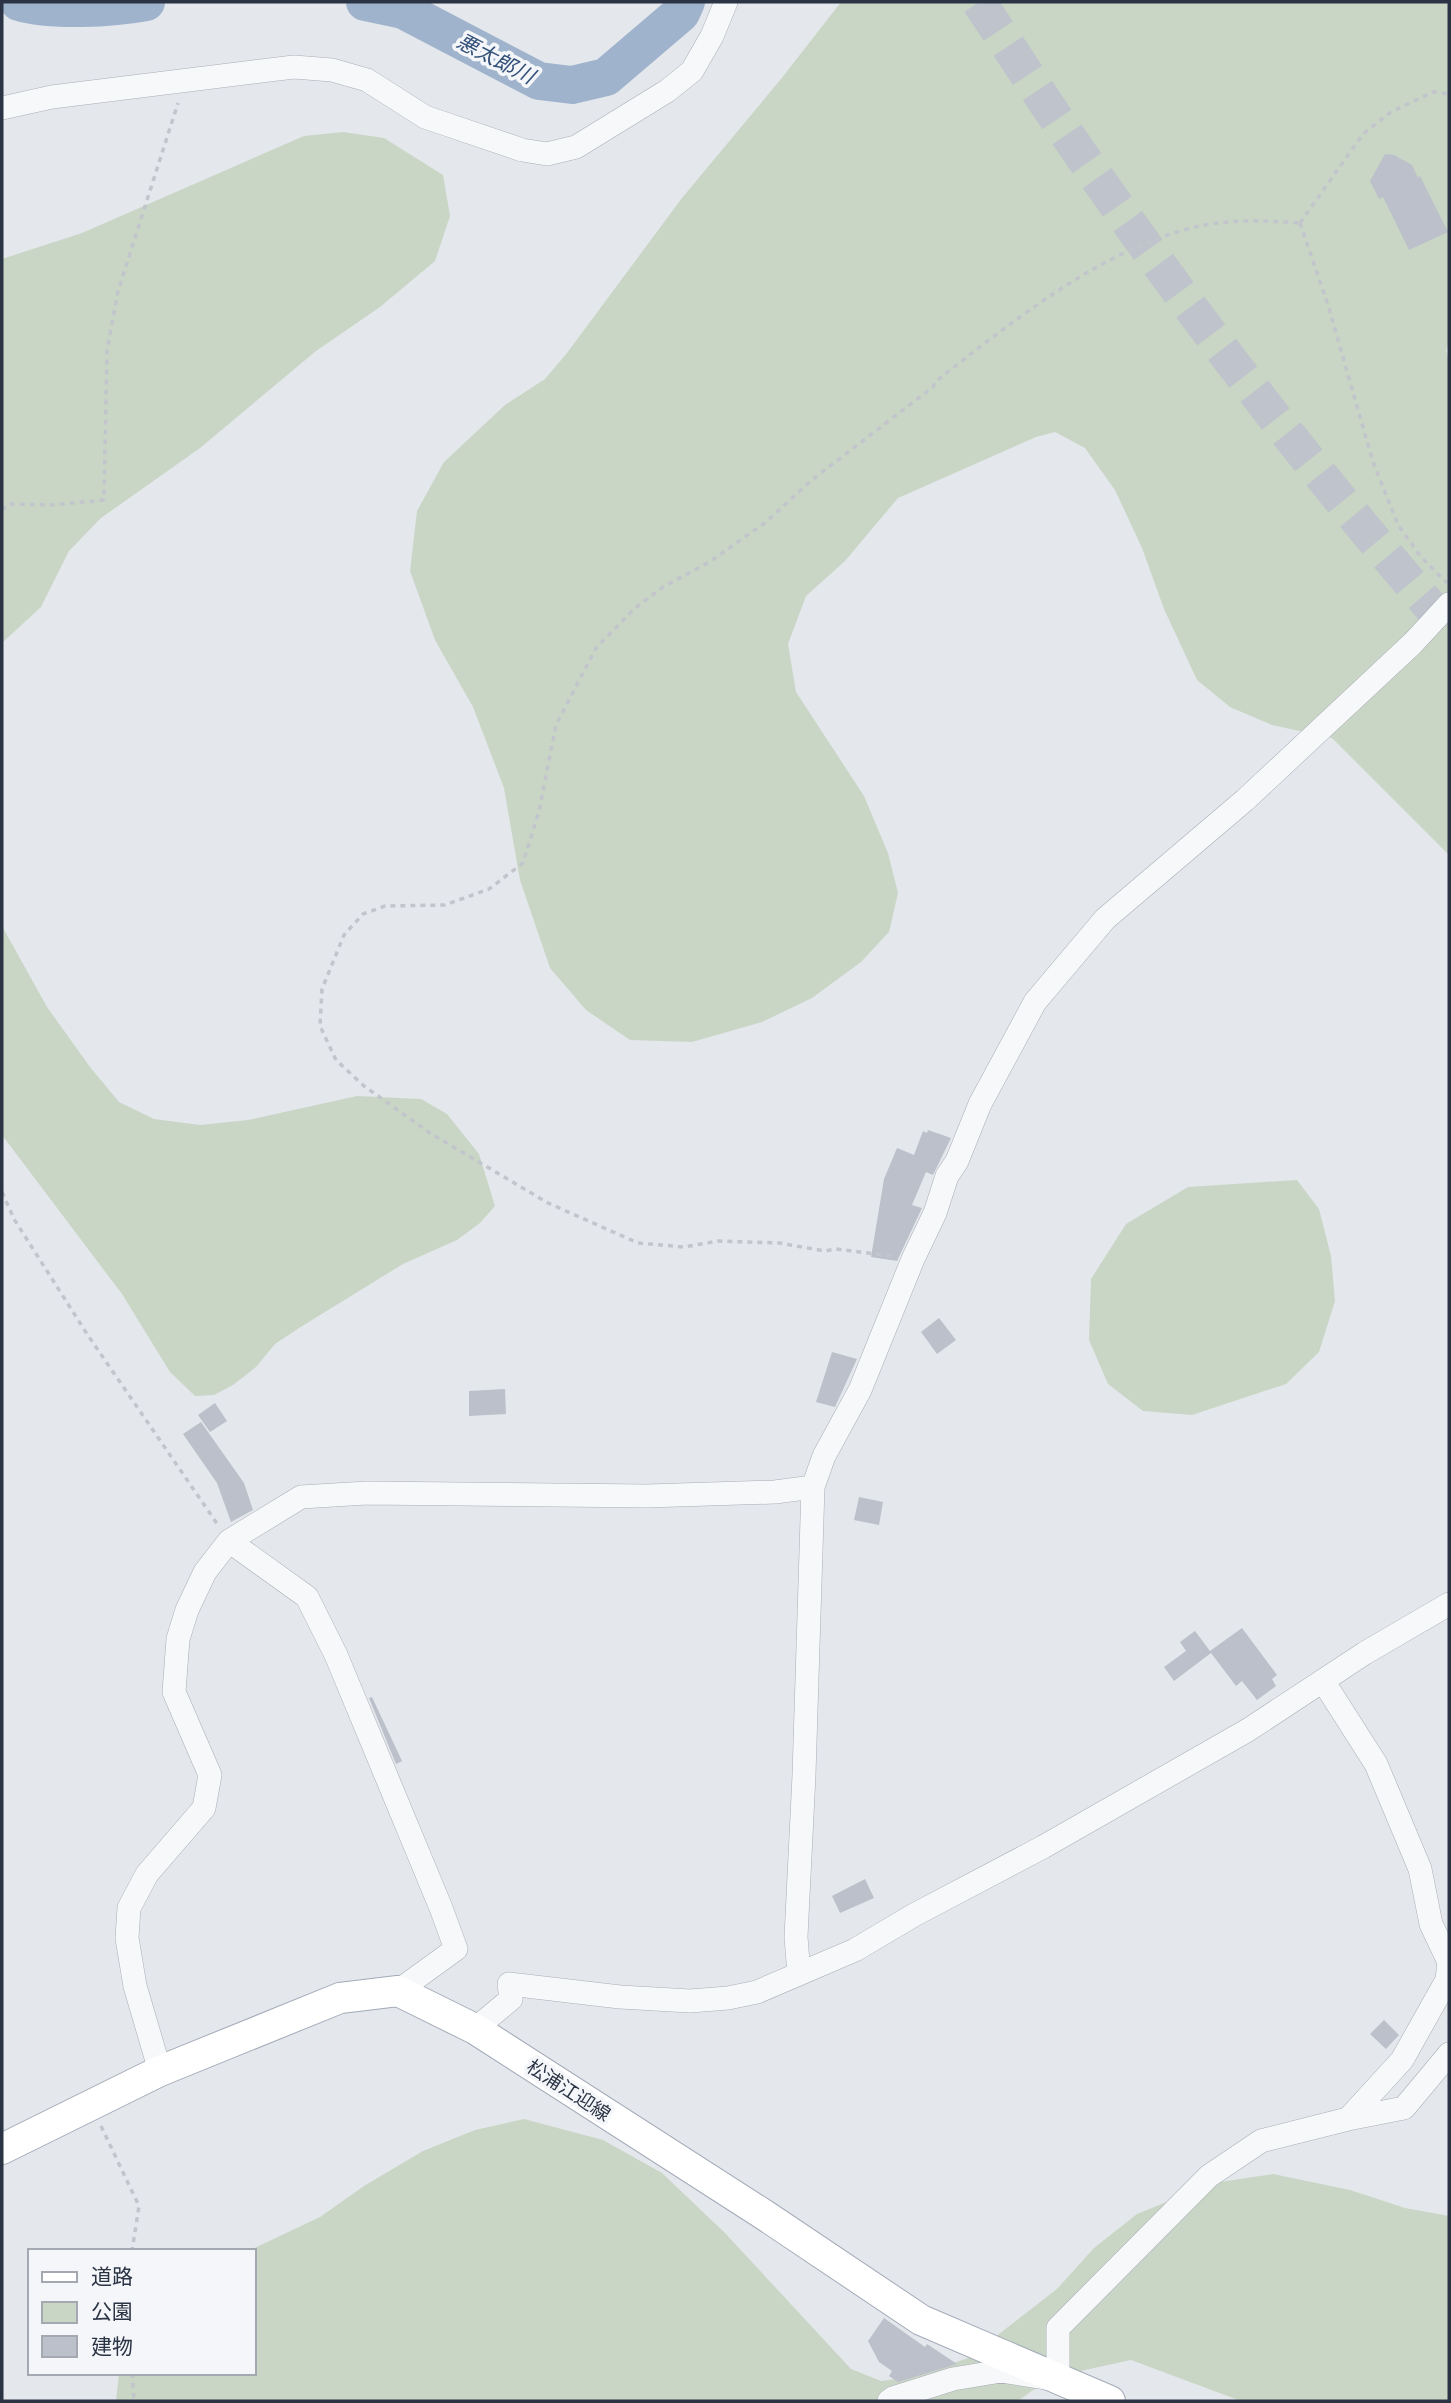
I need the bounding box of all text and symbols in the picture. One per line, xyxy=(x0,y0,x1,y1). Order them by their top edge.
water label: 悪太郎川 xyxy=(453,27,541,90)
street label: 松浦江迎線 xyxy=(523,2054,615,2126)
legend xyxy=(28,2249,256,2375)
text: 道路 xyxy=(91,2263,133,2289)
text: 公園 xyxy=(91,2298,133,2324)
text: 建物 xyxy=(91,2333,133,2359)

